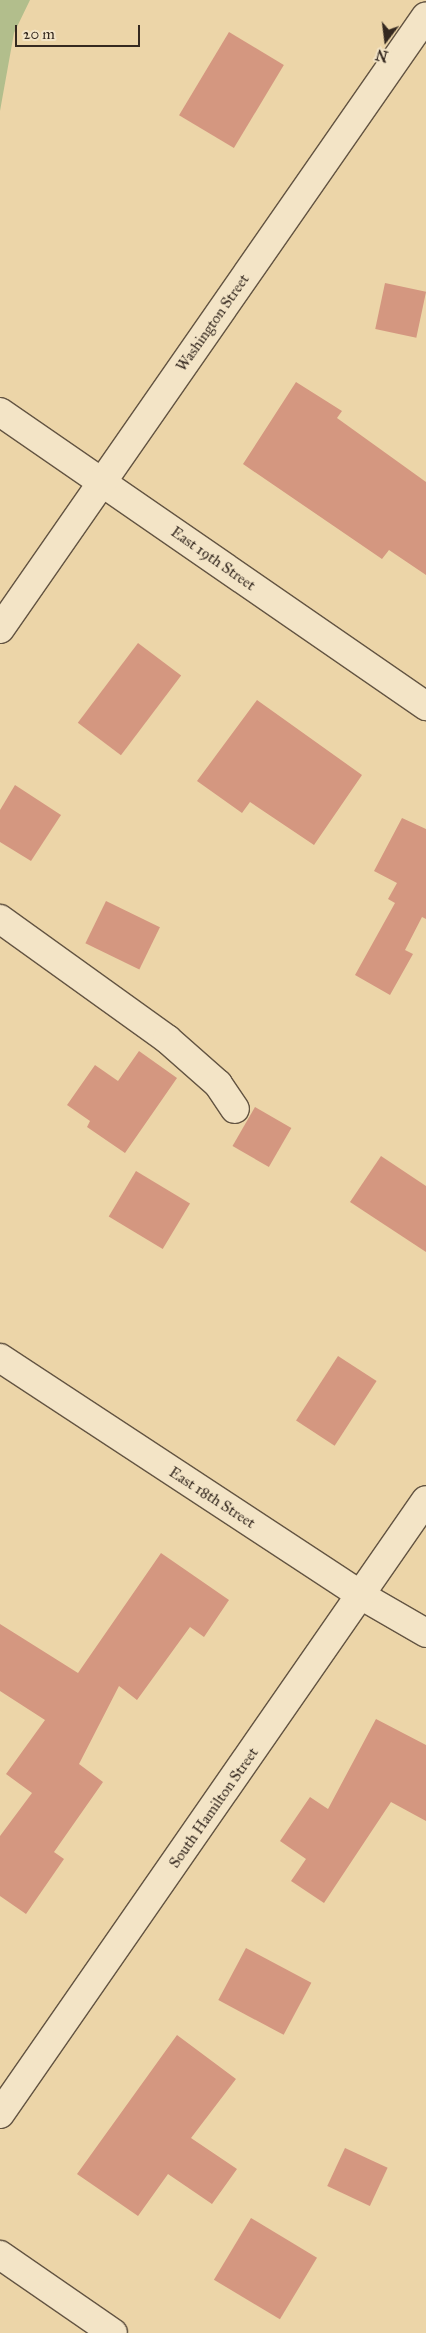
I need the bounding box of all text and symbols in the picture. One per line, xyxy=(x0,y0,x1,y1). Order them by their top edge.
scale bar xyxy=(18,15,142,47)
north arrow xyxy=(361,15,411,65)
text: 20 m xyxy=(23,25,55,43)
text: N xyxy=(374,45,390,65)
street label: Washington Street xyxy=(173,271,253,375)
street label: East 19th Street xyxy=(167,523,259,595)
street label: East 18th Street xyxy=(166,1463,258,1533)
street label: South Hamilton Street xyxy=(166,1744,262,1872)

